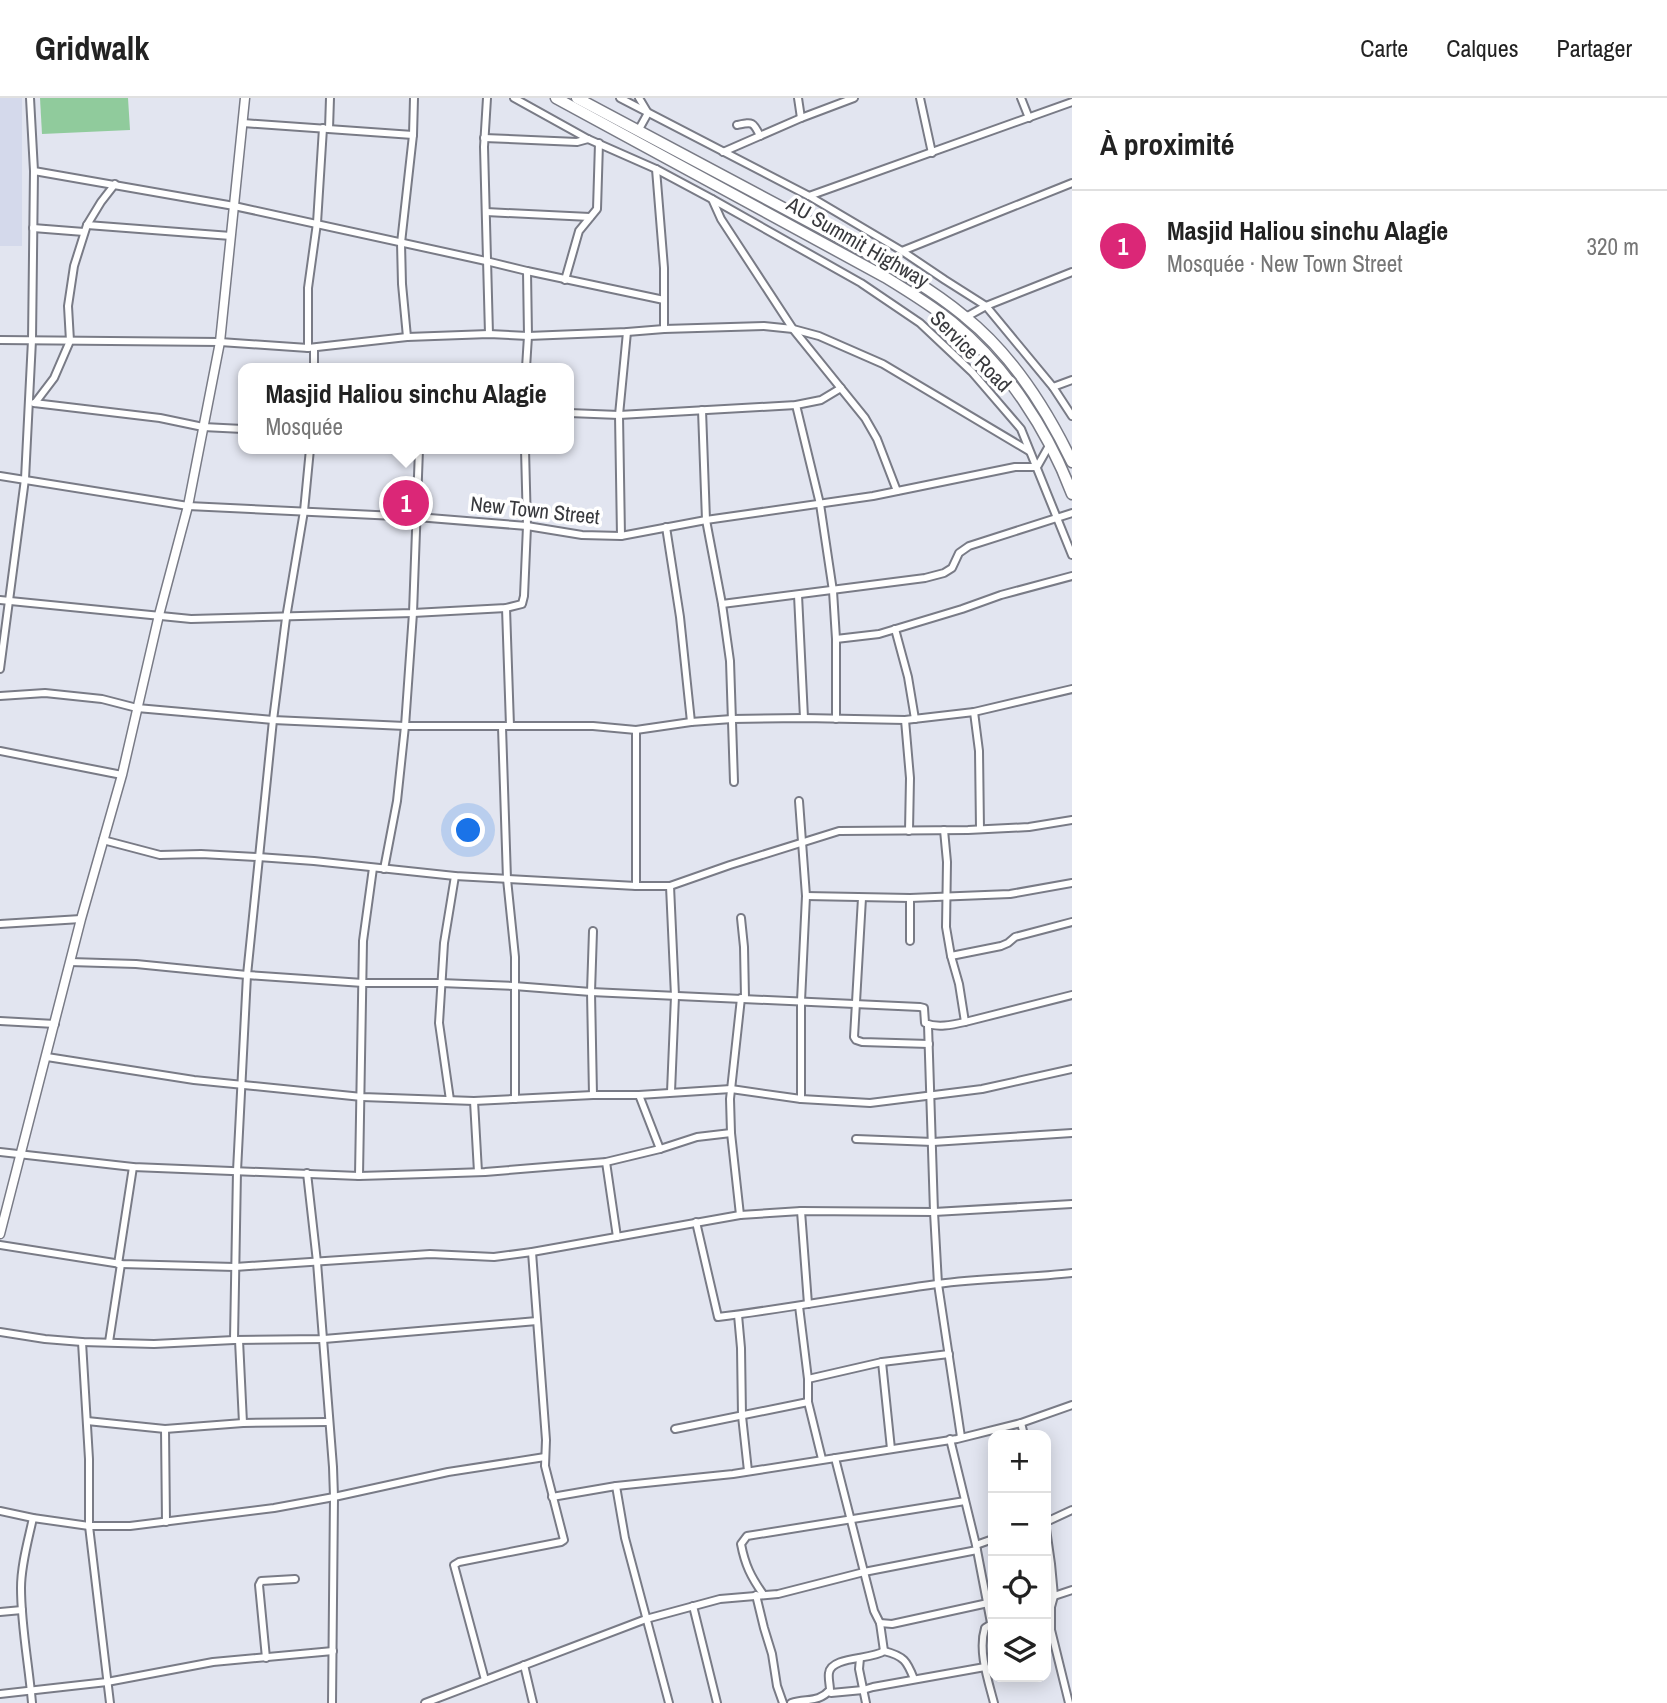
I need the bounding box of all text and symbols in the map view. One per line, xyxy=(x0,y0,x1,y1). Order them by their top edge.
text: Gridwalk xyxy=(35,26,149,70)
text: Carte xyxy=(1360,32,1408,64)
text: Calques xyxy=(1446,32,1519,64)
text: Partager xyxy=(1557,32,1632,64)
text: À proximité xyxy=(1100,124,1234,164)
street label: AU Summit Highway xyxy=(781,189,935,295)
text: Masjid Haliou sinchu Alagie xyxy=(1167,213,1448,248)
text: 1 xyxy=(1118,231,1128,262)
text: 320 m xyxy=(1587,231,1639,262)
text: Mosquée · New Town Street xyxy=(1167,248,1403,279)
street label: Service Road xyxy=(924,304,1018,398)
popup xyxy=(238,363,574,454)
text: Masjid Haliou sinchu Alagie xyxy=(265,376,547,411)
text: Mosquée xyxy=(265,411,343,442)
pin: 1 xyxy=(383,477,429,529)
street label: New Town Street xyxy=(469,489,601,531)
your location xyxy=(451,813,485,847)
map controls xyxy=(988,1430,1051,1682)
button: + xyxy=(988,1430,1051,1493)
button: − xyxy=(988,1493,1051,1556)
button: locate xyxy=(988,1556,1051,1619)
button: layers xyxy=(988,1619,1051,1682)

